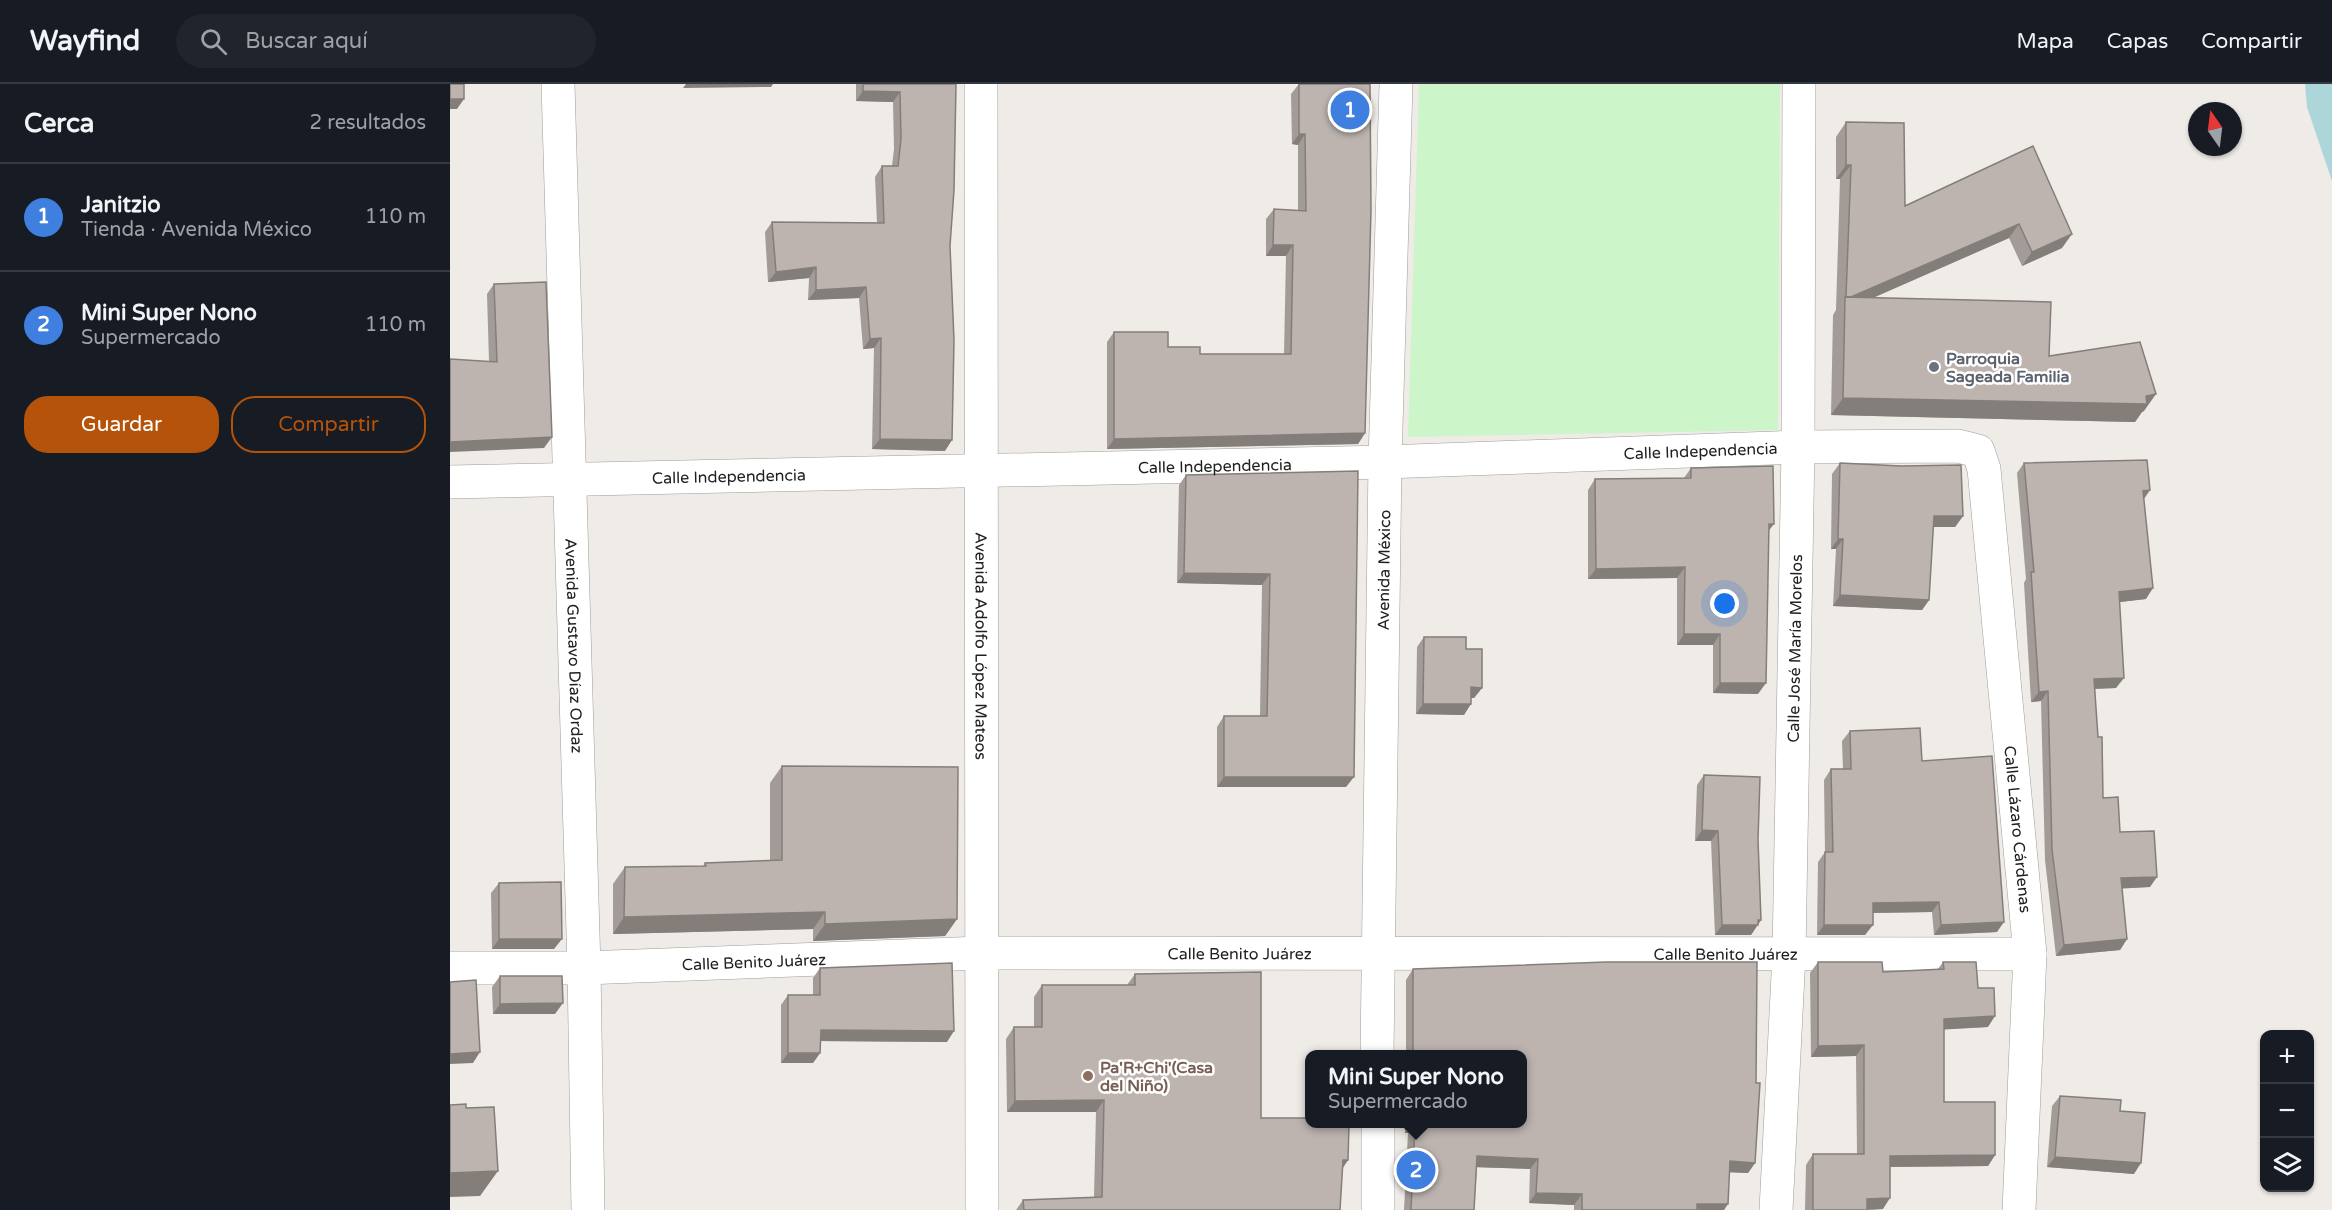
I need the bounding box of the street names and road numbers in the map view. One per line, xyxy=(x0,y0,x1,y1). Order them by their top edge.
street label: Calle Independencia xyxy=(1623,439,1778,464)
street label: Calle Independencia xyxy=(1138,455,1292,478)
street label: Calle Independencia xyxy=(652,465,806,489)
street label: Avenida México xyxy=(1374,509,1395,631)
street label: Avenida Adolfo López Mateos xyxy=(970,532,991,760)
street label: Avenida Gustavo Díaz Ordaz xyxy=(560,538,587,754)
street label: Calle José María Morelos xyxy=(1784,554,1807,743)
street label: Calle Lázaro Cárdenas xyxy=(1999,745,2035,914)
street label: Calle Benito Juárez xyxy=(1168,944,1312,964)
street label: Calle Benito Juárez xyxy=(1654,945,1798,965)
street label: Calle Benito Juárez xyxy=(681,950,826,975)

